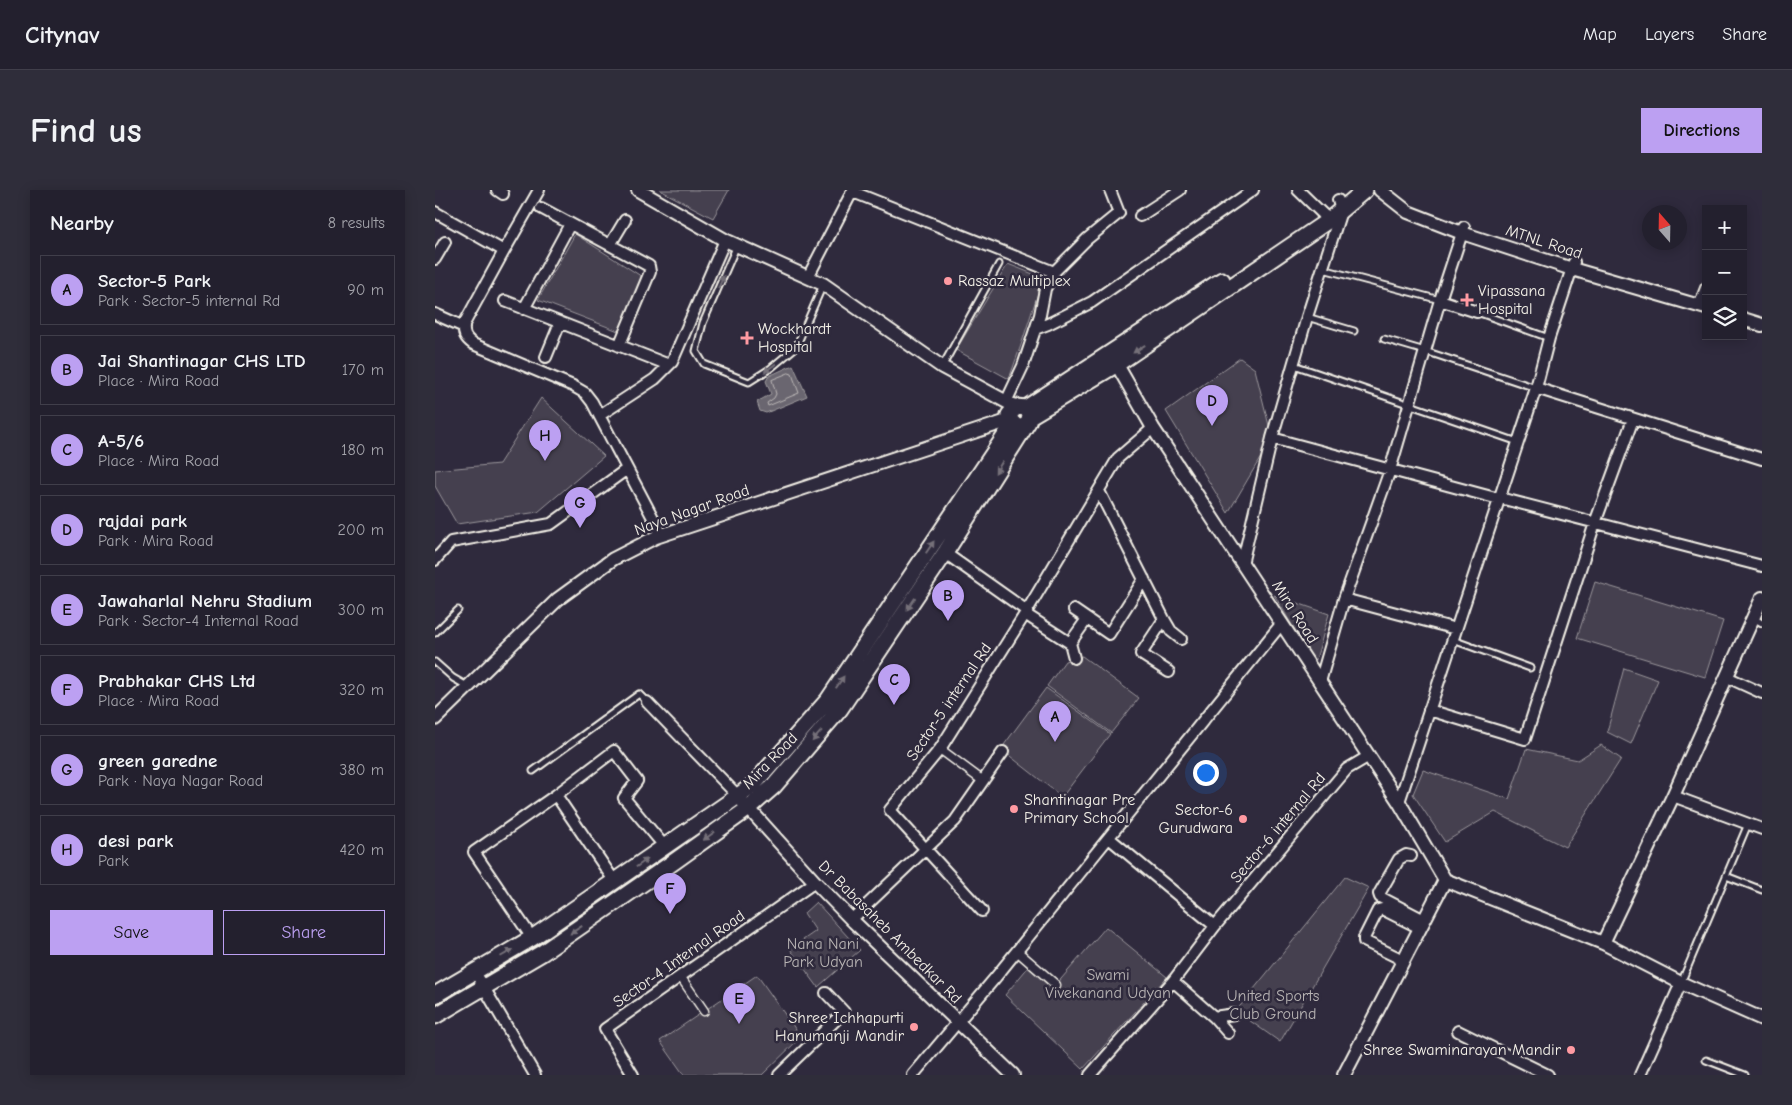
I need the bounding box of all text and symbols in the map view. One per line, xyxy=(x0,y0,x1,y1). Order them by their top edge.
text: Citynav xyxy=(25,21,100,49)
text: Map xyxy=(1583,24,1617,45)
text: Layers xyxy=(1645,24,1694,45)
text: Share xyxy=(1722,24,1767,45)
button: Directions xyxy=(1641,108,1762,153)
text: Find us xyxy=(30,110,142,151)
north arrow xyxy=(1642,205,1687,250)
map controls xyxy=(1702,205,1747,340)
button: + xyxy=(1702,205,1747,250)
text: Nearby xyxy=(50,211,114,235)
text: 8 results xyxy=(328,214,385,232)
street label: MTNL Road xyxy=(1504,221,1584,263)
button: − xyxy=(1702,250,1747,295)
text: Sector-5 Park xyxy=(98,270,211,292)
place label: Rassaz Multiplex xyxy=(958,272,1071,290)
one-way arrow xyxy=(717,275,725,289)
marker: Rassaz Multiplex xyxy=(942,275,954,287)
text: A xyxy=(63,281,71,299)
text: 90 m xyxy=(347,281,384,299)
place label: Vipassana Hospital xyxy=(1478,282,1546,318)
text: Park · Sector-5 internal Rd xyxy=(98,292,280,310)
marker: Vipassana Hospital xyxy=(1460,293,1474,307)
button: layers xyxy=(1702,295,1747,340)
place label: Wockhardt Hospital xyxy=(758,320,831,356)
marker: Wockhardt Hospital xyxy=(740,331,754,345)
one-way arrow xyxy=(1133,344,1146,354)
text: Jai Shantinagar CHS LTD xyxy=(98,350,306,372)
text: B xyxy=(62,361,72,379)
text: 170 m xyxy=(342,361,384,379)
one-way arrow xyxy=(763,363,777,373)
text: Place · Mira Road xyxy=(98,372,219,390)
pin: D xyxy=(1196,385,1228,426)
pin: H xyxy=(529,420,561,461)
text: A-5/6 xyxy=(98,430,144,452)
text: C xyxy=(62,441,72,459)
text: 180 m xyxy=(341,441,384,459)
text: Place · Mira Road xyxy=(98,452,219,470)
one-way arrow xyxy=(994,460,1004,473)
street label: Naya Nagar Road xyxy=(632,481,752,539)
pin: G xyxy=(564,487,596,528)
text: rajdai park xyxy=(98,510,187,532)
text: D xyxy=(62,521,72,539)
text: 200 m xyxy=(338,521,384,539)
text: Park · Mira Road xyxy=(98,532,213,550)
one-way arrow xyxy=(925,540,935,553)
street label: Mira Road xyxy=(1268,577,1322,647)
pin: B xyxy=(932,580,964,621)
text: Jawaharlal Nehru Stadium xyxy=(98,590,312,612)
one-way arrow xyxy=(906,597,916,610)
text: E xyxy=(62,601,72,619)
text: 300 m xyxy=(338,601,384,619)
text: Park · Sector-4 Internal Road xyxy=(98,612,299,630)
street label: Sector-5 internal Rd xyxy=(903,640,995,764)
pin: C xyxy=(878,664,910,705)
text: Prabhakar CHS Ltd xyxy=(98,670,256,692)
one-way arrow xyxy=(835,675,845,689)
text: F xyxy=(62,681,72,699)
text: 320 m xyxy=(339,681,384,699)
text: Place · Mira Road xyxy=(98,692,219,710)
pin: A xyxy=(1039,701,1071,742)
street label: Mira Road xyxy=(739,729,801,793)
one-way arrow xyxy=(812,729,823,742)
text: green garedne xyxy=(98,750,217,772)
your location xyxy=(1193,760,1219,786)
text: G xyxy=(61,761,73,779)
text: 380 m xyxy=(339,761,384,779)
street label: Sector-6 internal Rd xyxy=(1227,769,1329,887)
text: Park · Naya Nagar Road xyxy=(98,772,263,790)
place label: Shantinagar Pre Primary School xyxy=(1024,791,1135,827)
place label: Sector-6 Gurudwara xyxy=(1159,801,1233,837)
marker: Shantinagar Pre Primary School xyxy=(1008,803,1020,815)
marker: Sector-6 Gurudwara xyxy=(1237,813,1249,825)
text: desi park xyxy=(98,830,173,852)
one-way arrow xyxy=(703,831,716,842)
text: H xyxy=(61,841,73,859)
text: 420 m xyxy=(340,841,384,859)
text: Park xyxy=(98,852,129,870)
street label: Dr Babasaheb Ambedkar Rd xyxy=(815,857,965,1007)
one-way arrow xyxy=(636,858,649,868)
pin: F xyxy=(654,873,686,914)
street label: Sector-4 Internal Road xyxy=(610,907,748,1011)
button: Save xyxy=(50,910,213,955)
button: Share xyxy=(223,910,385,955)
one-way arrow xyxy=(569,925,583,935)
park label: Nana Nani Park Udyan xyxy=(783,935,863,971)
one-way arrow xyxy=(500,949,515,957)
park label: Swami Vivekanand Udyan xyxy=(1045,966,1171,1002)
pin: E xyxy=(723,983,755,1024)
park label: United Sports Club Ground xyxy=(1227,987,1320,1023)
place label: Shree Ichhapurti Hanumanji Mandir xyxy=(775,1009,905,1045)
marker: Shree Ichhapurti Hanumanji Mandir xyxy=(908,1021,920,1033)
place label: Shree Swaminarayan Mandir xyxy=(1363,1041,1562,1059)
marker: Shree Swaminarayan Mandir xyxy=(1565,1044,1577,1056)

